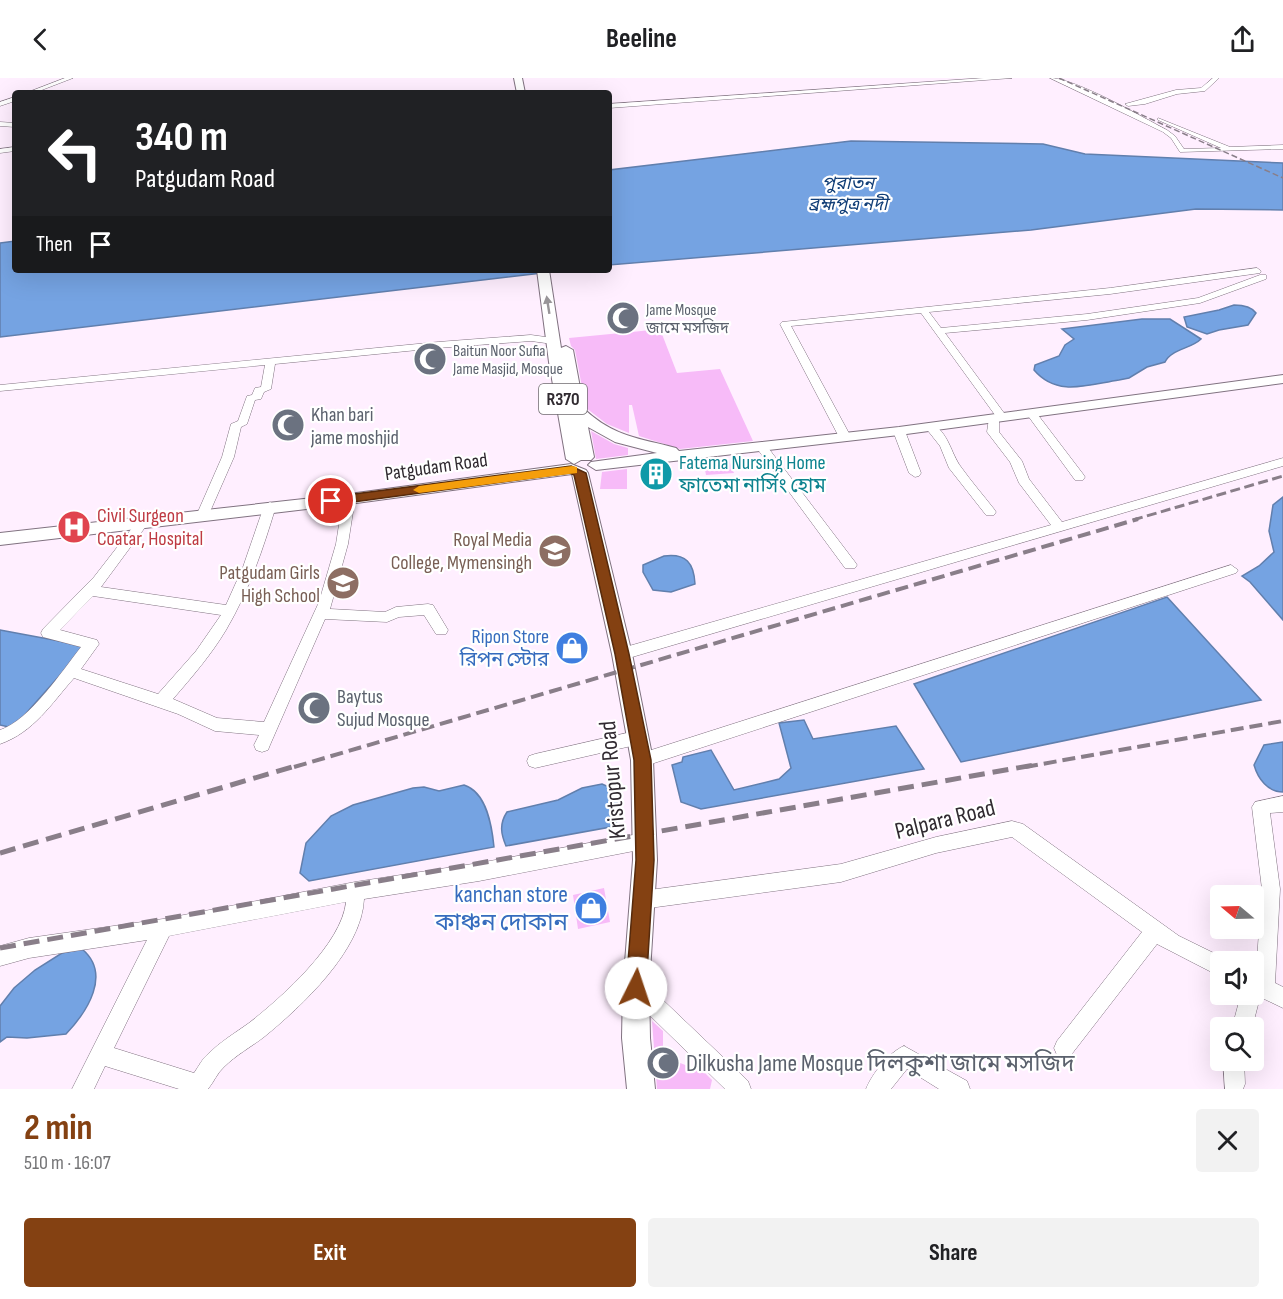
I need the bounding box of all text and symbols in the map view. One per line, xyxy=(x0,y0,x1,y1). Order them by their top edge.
icon: back xyxy=(24,23,57,56)
text: Beeline xyxy=(606,23,677,55)
icon: share xyxy=(1226,23,1259,56)
text: 340 m xyxy=(135,112,228,163)
icon: left xyxy=(36,114,114,192)
text: Patgudam Road xyxy=(135,163,275,195)
water label: পুরাতন ব্রহ্মপুত্র নদী xyxy=(808,173,891,215)
icon: arrive xyxy=(84,228,117,261)
text: Then xyxy=(36,231,72,258)
one-way arrow xyxy=(543,295,552,314)
mosque icon: Jame Mosque জামে মসজিদ xyxy=(605,300,641,336)
place label: Jame Mosque জামে মসজিদ xyxy=(645,301,730,338)
mosque icon: Baitun Noor Sufia Jame Masjid, Mosque xyxy=(412,341,448,377)
place label: Baitun Noor Sufia Jame Masjid, Mosque xyxy=(452,342,563,379)
road number: R370 xyxy=(539,384,587,414)
place label: Khan bari jame moshjid xyxy=(310,403,399,450)
mosque icon: Khan bari jame moshjid xyxy=(270,407,306,443)
street label: Patgudam Road xyxy=(383,448,489,486)
place label: Fatema Nursing Home ফাতেমা নার্সিং হোম xyxy=(678,451,826,498)
building icon: Fatema Nursing Home ফাতেমা নার্সিং হোম xyxy=(638,456,674,492)
pin xyxy=(305,475,356,526)
icon: arrive xyxy=(314,484,347,517)
place label: Civil Surgeon Coatar, Hospital xyxy=(97,504,203,551)
hospital icon: Civil Surgeon Coatar, Hospital xyxy=(56,509,92,545)
place label: Royal Media College, Mymensingh xyxy=(391,528,532,575)
school or university icon: Royal Media College, Mymensingh xyxy=(537,533,573,569)
place label: Patgudam Girls High School xyxy=(219,561,320,608)
school or university icon: Patgudam Girls High School xyxy=(325,565,361,601)
place label: Ripon Store রিপন স্টোর xyxy=(459,625,550,672)
shop icon: Ripon Store রিপন স্টোর xyxy=(554,630,590,666)
place label: Baytus Sujud Mosque xyxy=(337,685,429,732)
mosque icon: Baytus Sujud Mosque xyxy=(296,690,332,726)
street label: Kristopur Road xyxy=(593,720,632,840)
street label: Palpara Road xyxy=(892,793,998,846)
place label: kanchan store কাঞ্চন দোকান xyxy=(434,880,569,937)
north arrow xyxy=(1210,885,1264,939)
map controls xyxy=(1210,885,1264,1071)
shop icon: kanchan store কাঞ্চন দোকান xyxy=(573,890,609,926)
button: sound xyxy=(1210,951,1264,1005)
position arrow xyxy=(604,956,668,1020)
button: search xyxy=(1210,1017,1264,1071)
mosque icon: Dilkusha Jame Mosque দিলকুশা জামে মসজিদ xyxy=(645,1045,681,1081)
place label: Dilkusha Jame Mosque দিলকুশা জামে মসজিদ xyxy=(686,1049,1075,1078)
text: 2 min xyxy=(24,1107,93,1150)
button: close xyxy=(1196,1109,1259,1172)
text: 510 m · 16:07 xyxy=(24,1151,111,1175)
button: Exit xyxy=(24,1218,636,1287)
button: Share xyxy=(648,1218,1259,1287)

